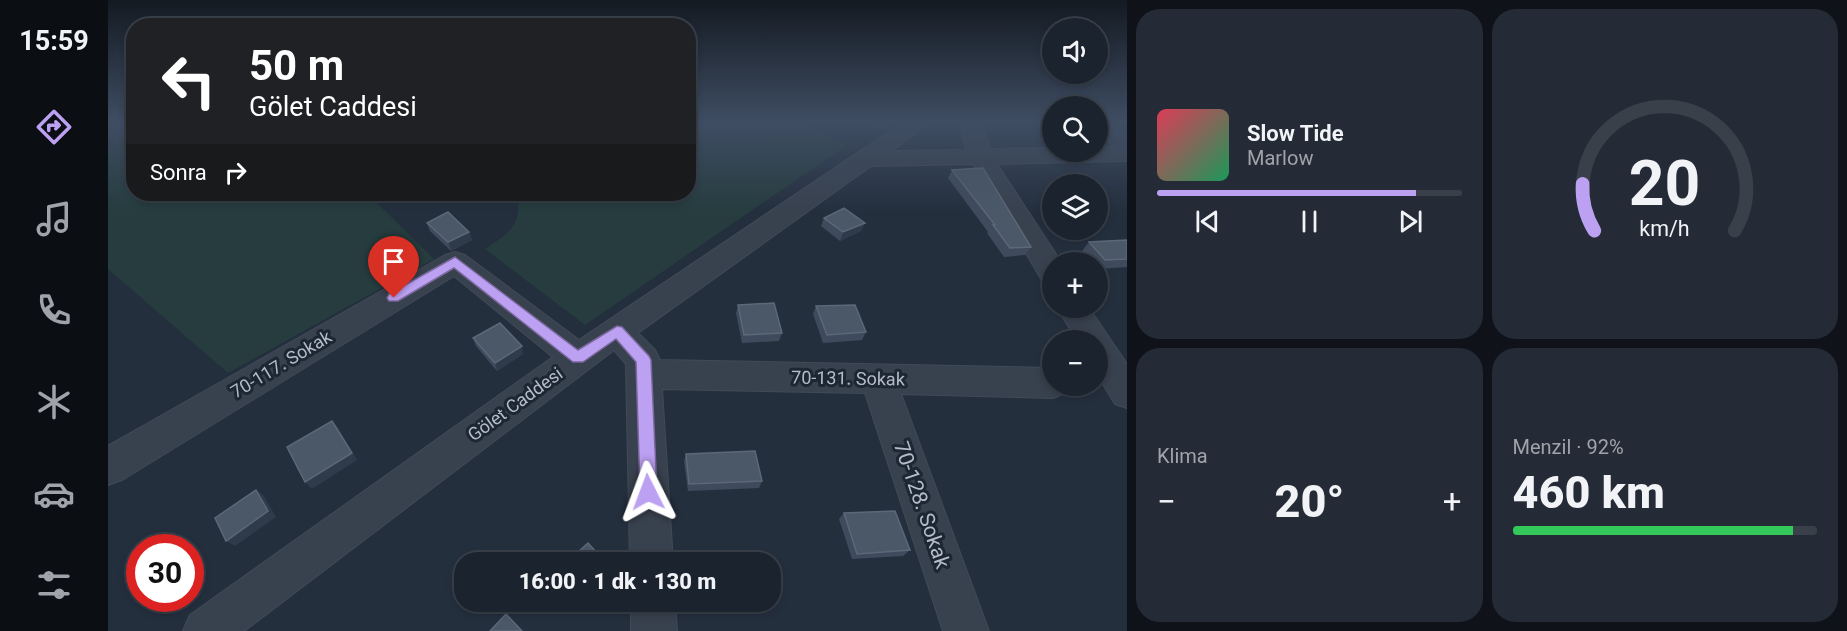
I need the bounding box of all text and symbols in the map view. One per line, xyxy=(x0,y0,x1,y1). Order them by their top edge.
map controls xyxy=(1042,18,1108,396)
button: sound xyxy=(1042,18,1108,84)
text: 15:59 xyxy=(19,25,89,57)
text: 50 m xyxy=(249,41,344,90)
icon: left xyxy=(150,42,228,120)
text: Gölet Caddesi xyxy=(249,91,417,123)
button: search xyxy=(1042,96,1108,162)
icon: directions xyxy=(33,106,75,148)
text: Slow Tide xyxy=(1247,121,1344,146)
text: Marlow xyxy=(1247,146,1313,170)
text: 20 xyxy=(1629,147,1701,220)
icon: right xyxy=(219,156,252,189)
text: Sonra xyxy=(150,160,207,185)
button: layers xyxy=(1042,174,1108,240)
icon: music xyxy=(33,198,75,240)
icon: previous xyxy=(1191,205,1224,238)
icon: pause xyxy=(1293,205,1326,238)
icon: next xyxy=(1394,205,1427,238)
text: km/h xyxy=(1640,216,1690,241)
pin xyxy=(368,236,419,298)
icon: arrive xyxy=(377,245,410,278)
button: + xyxy=(1042,252,1108,318)
icon: phone xyxy=(33,289,75,331)
street label: 70-117. Sokak xyxy=(227,325,336,402)
button: − xyxy=(1042,330,1108,396)
street label: Gölet Caddesi xyxy=(464,363,566,445)
street label: 70-131. Sokak xyxy=(791,367,906,390)
icon: climate xyxy=(33,381,75,423)
text: Menzil · 92% xyxy=(1513,435,1624,459)
street label: 70-128. Sokak xyxy=(889,438,955,572)
text: Klima xyxy=(1157,444,1208,468)
position arrow xyxy=(616,460,680,524)
text: 460 km xyxy=(1513,466,1665,519)
icon: car xyxy=(33,473,75,515)
text: 20° xyxy=(1275,475,1344,528)
text: − xyxy=(1157,482,1176,521)
text: + xyxy=(1443,482,1462,521)
speed limit sign: 30 xyxy=(126,534,204,612)
icon: filters xyxy=(33,564,75,606)
text: 16:00 · 1 dk · 130 m xyxy=(519,569,716,594)

